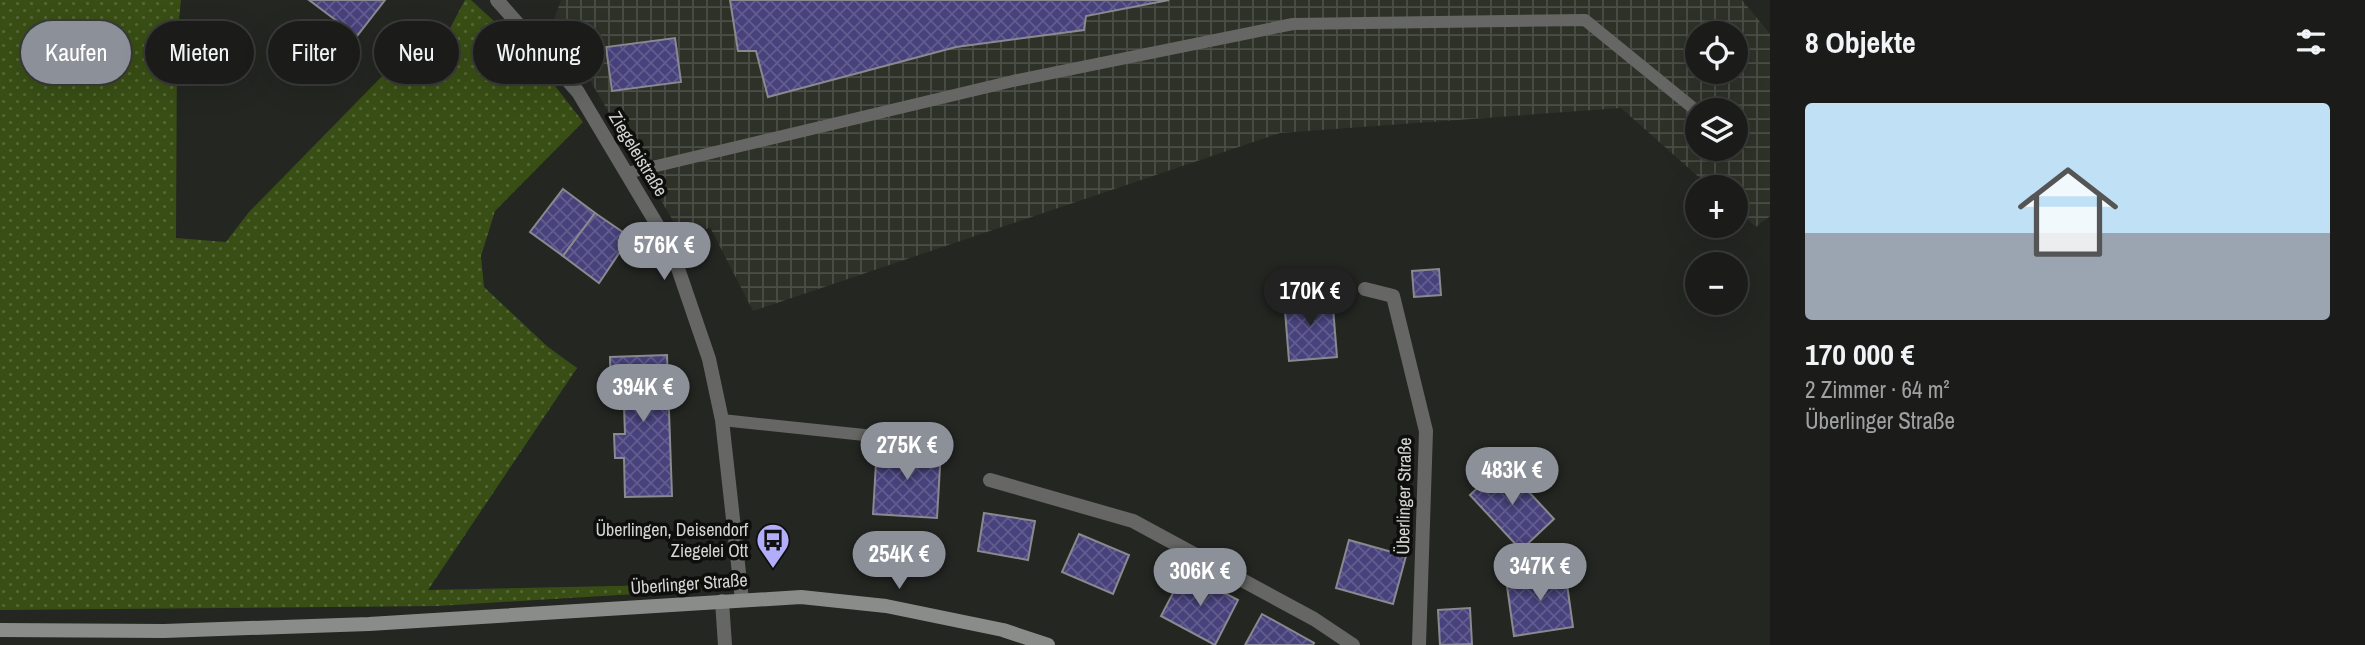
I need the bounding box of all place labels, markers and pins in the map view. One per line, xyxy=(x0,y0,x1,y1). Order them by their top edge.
pin: 576K € xyxy=(607,222,721,282)
pin: 170K € xyxy=(1253,268,1367,328)
pin: 394K € xyxy=(586,364,700,424)
pin: 275K € xyxy=(850,422,964,482)
pin: 483K € xyxy=(1455,448,1569,507)
place label: Überlingen, Deisendorf Ziegelei Ott xyxy=(595,517,749,563)
bus stop icon: Überlingen, Deisendorf Ziegelei Ott xyxy=(754,521,792,570)
pin: 254K € xyxy=(842,532,956,591)
pin: 347K € xyxy=(1483,544,1597,603)
pin: 306K € xyxy=(1143,548,1257,608)

